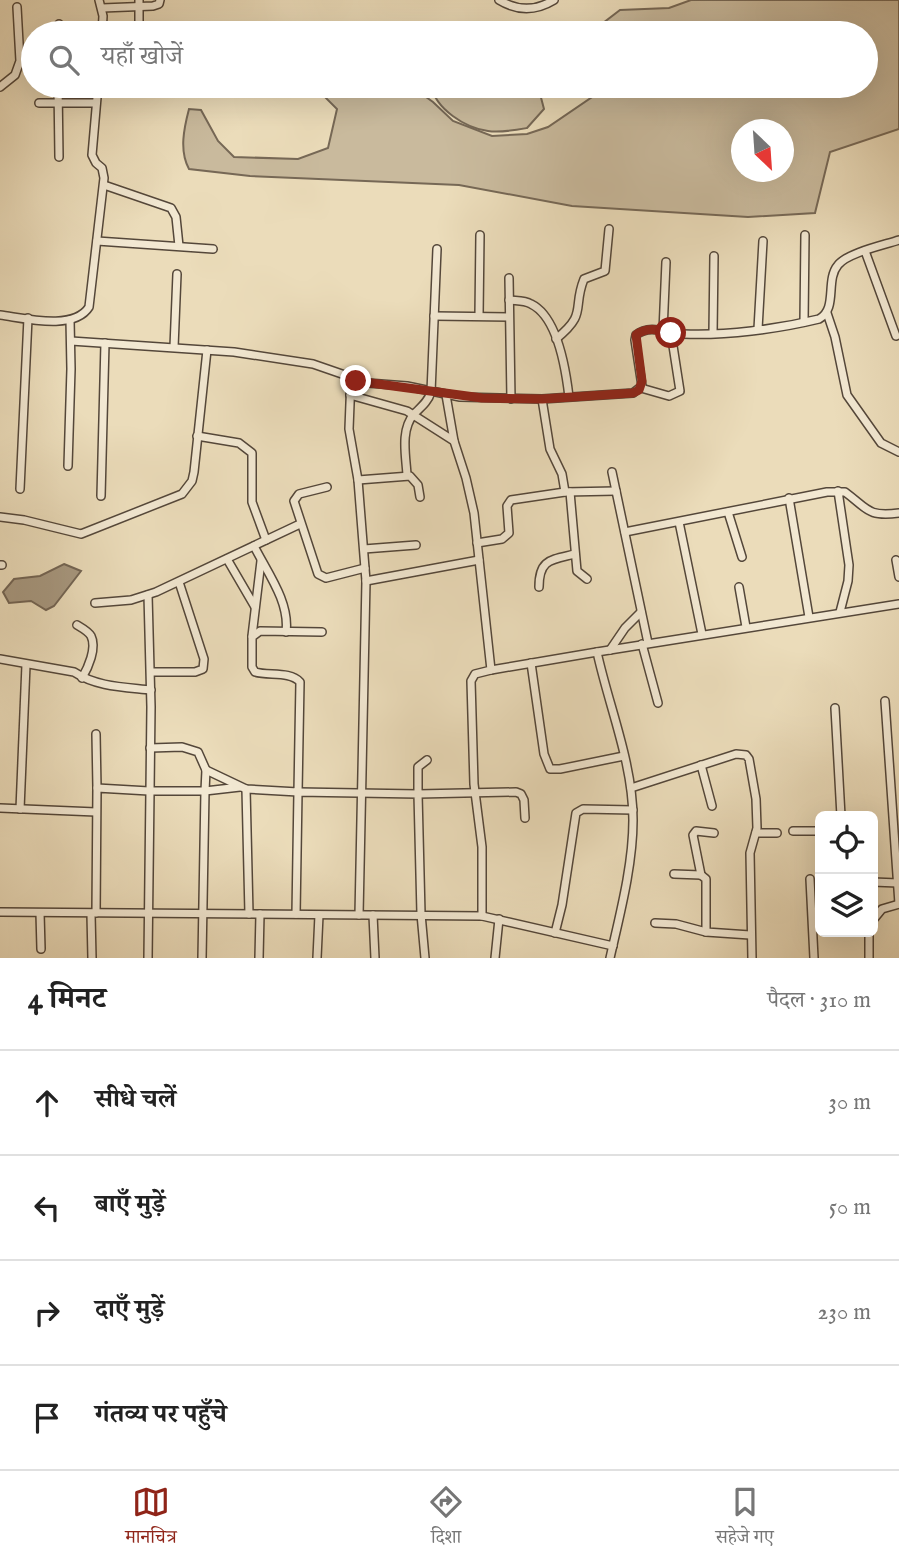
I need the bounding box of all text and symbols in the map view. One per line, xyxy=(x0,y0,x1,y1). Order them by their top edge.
search box xyxy=(21,21,878,98)
text: यहाँ खोजें xyxy=(101,40,183,73)
icon: search xyxy=(45,41,83,79)
north arrow xyxy=(731,119,794,182)
route start xyxy=(655,317,686,348)
route end xyxy=(340,365,371,396)
map controls xyxy=(815,811,878,937)
button: locate xyxy=(815,811,878,874)
button: layers xyxy=(815,874,878,937)
text: 4 मिनट xyxy=(28,981,106,1019)
text: पैदल · 310 m xyxy=(767,986,871,1015)
text: सीधे चलें xyxy=(95,1083,176,1116)
icon: ahead xyxy=(28,1084,66,1122)
text: 30 m xyxy=(828,1088,871,1117)
text: बाएँ मुड़ें xyxy=(95,1188,165,1221)
icon: left xyxy=(28,1189,66,1227)
text: 50 m xyxy=(829,1193,871,1222)
text: दाएँ मुड़ें xyxy=(95,1293,164,1326)
icon: right xyxy=(28,1294,66,1332)
text: 230 m xyxy=(818,1298,871,1327)
text: गंतव्य पर पहुँचे xyxy=(95,1398,227,1431)
icon: arrive xyxy=(28,1399,66,1437)
tab: मानचित्र xyxy=(125,1483,177,1555)
tab: दिशा xyxy=(427,1483,465,1555)
tab: सहेजे गए xyxy=(716,1483,774,1555)

